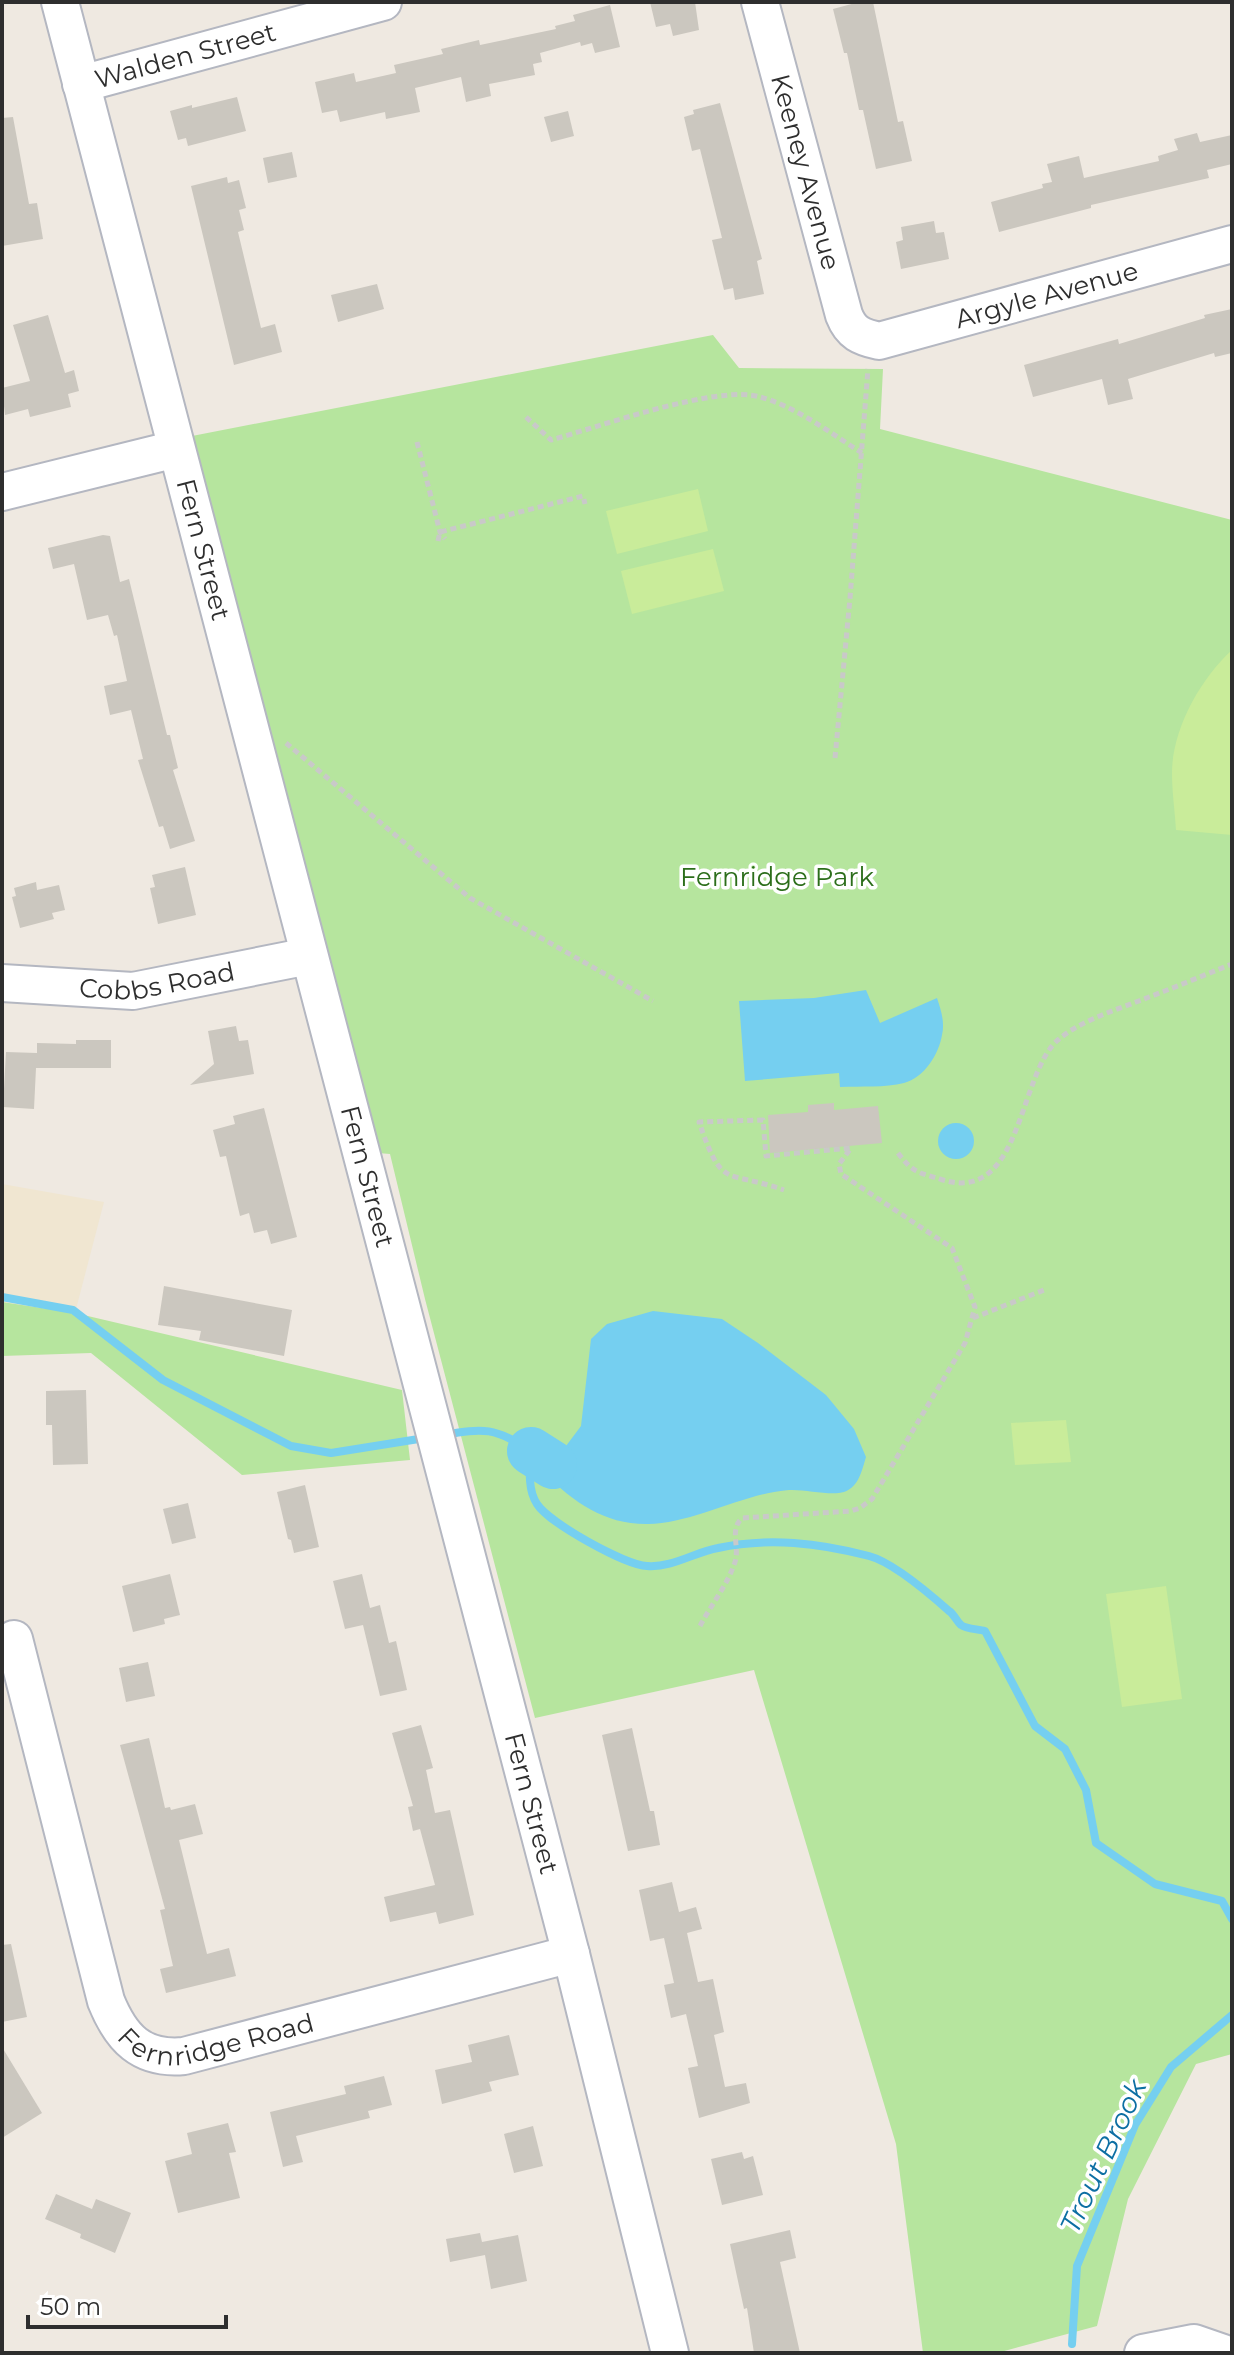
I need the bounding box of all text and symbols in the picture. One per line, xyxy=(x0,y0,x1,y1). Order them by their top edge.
street label: Walden Street xyxy=(91,16,279,96)
street label: Keeney Avenue xyxy=(764,71,847,273)
street label: Argyle Avenue xyxy=(952,255,1142,335)
street label: Fern Street xyxy=(169,475,237,624)
park label: Fernridge Park xyxy=(680,861,874,893)
street label: Cobbs Road xyxy=(78,955,237,1007)
street label: Fern Street xyxy=(334,1102,401,1251)
street label: Fern Street xyxy=(498,1729,565,1877)
street label: Fernridge Road xyxy=(111,2006,317,2073)
water label: Trout Brook xyxy=(1053,2073,1154,2238)
scale bar xyxy=(28,2279,226,2329)
text: 50 m xyxy=(40,2292,101,2321)

